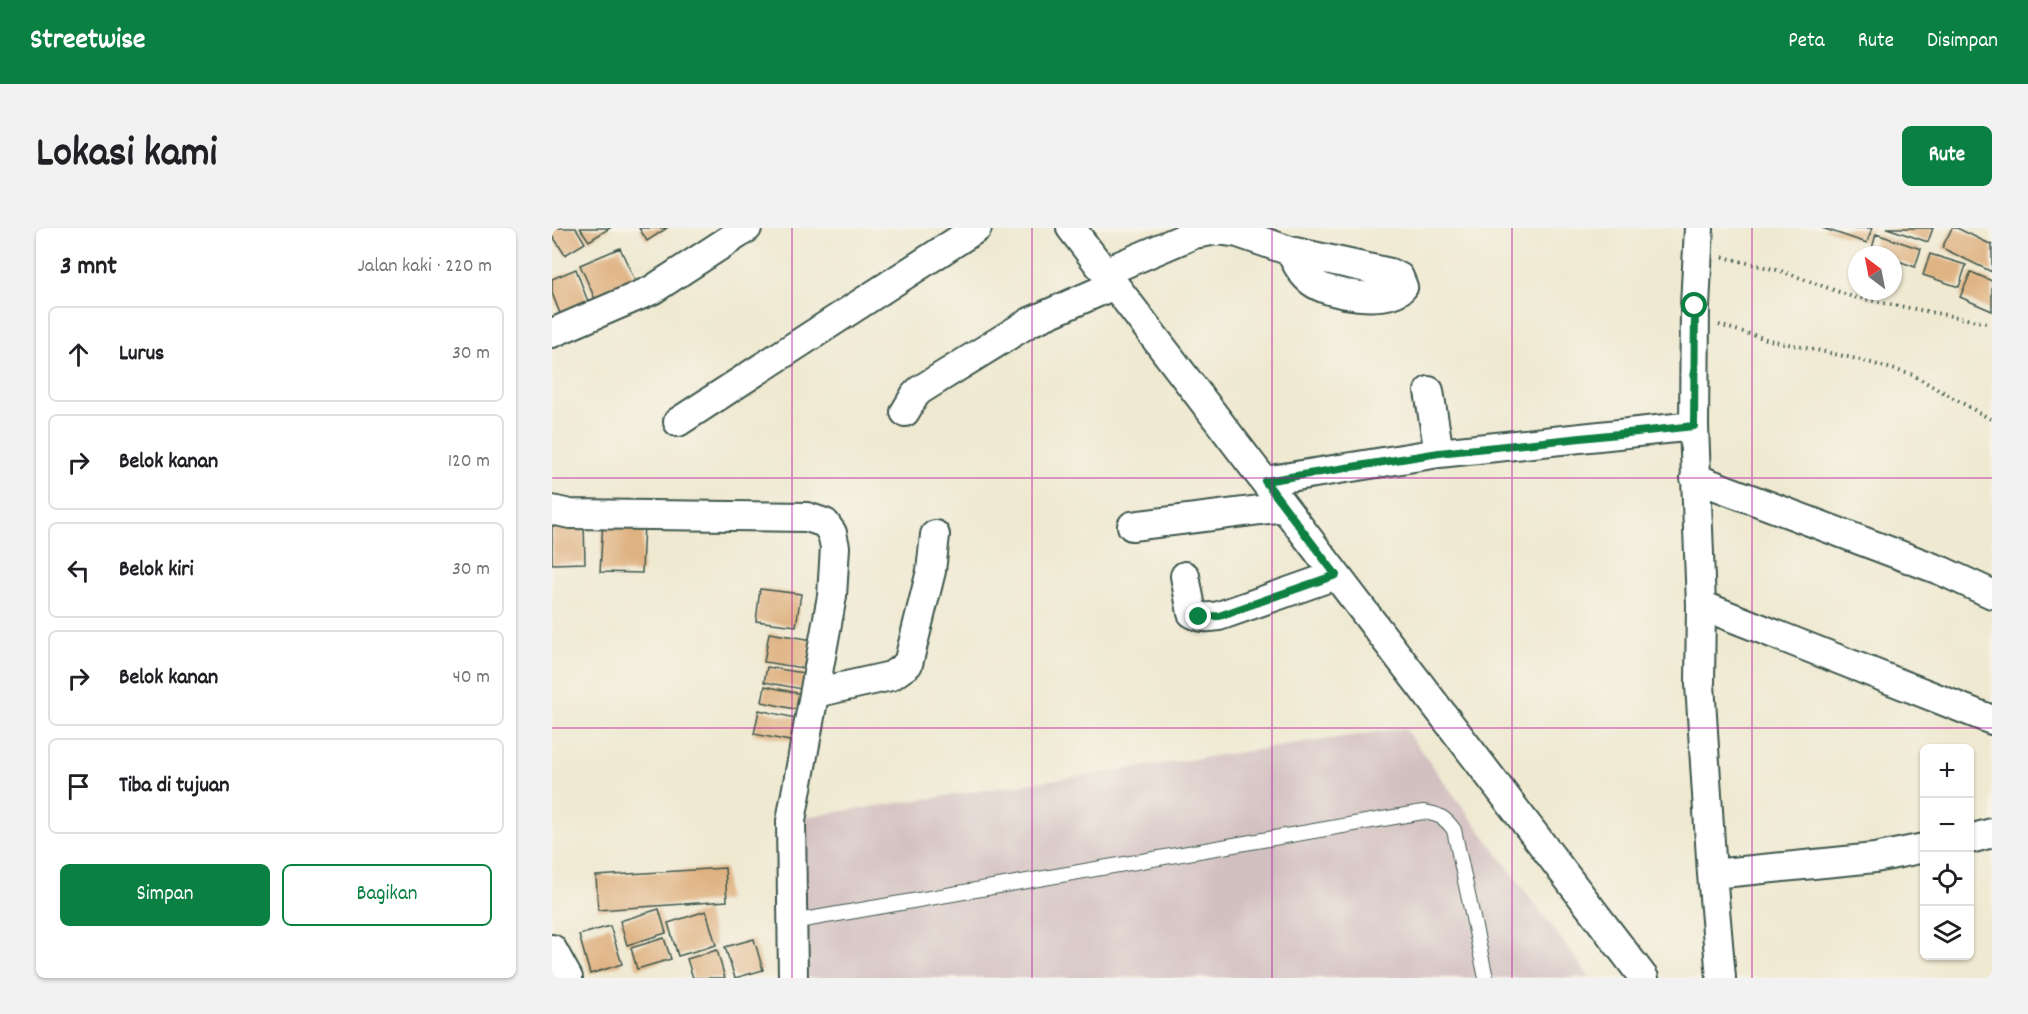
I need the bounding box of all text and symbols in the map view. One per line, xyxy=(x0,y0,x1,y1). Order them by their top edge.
text: Streetwise xyxy=(30,22,145,62)
text: Peta xyxy=(1788,27,1825,57)
text: Rute xyxy=(1858,27,1894,57)
text: Disimpan xyxy=(1927,27,1998,57)
text: Lokasi kami xyxy=(36,126,217,186)
button: Rute xyxy=(1902,126,1992,186)
north arrow xyxy=(1848,246,1902,300)
text: 3 mnt xyxy=(60,249,117,286)
text: Jalan kaki · 220 m xyxy=(358,253,492,281)
route start xyxy=(1681,292,1707,318)
icon: ahead xyxy=(62,338,95,371)
text: Lurus xyxy=(119,339,164,370)
text: 30 m xyxy=(452,340,490,368)
icon: right xyxy=(62,446,95,479)
text: Belok kanan xyxy=(119,447,218,478)
text: 120 m xyxy=(448,448,490,476)
icon: left xyxy=(62,554,95,587)
text: Belok kiri xyxy=(119,555,193,586)
text: 30 m xyxy=(452,556,490,584)
route end xyxy=(1185,603,1211,629)
icon: right xyxy=(62,662,95,695)
text: Belok kanan xyxy=(119,663,218,694)
text: 40 m xyxy=(452,664,490,692)
map controls xyxy=(1920,744,1974,960)
button: + xyxy=(1920,744,1974,798)
icon: arrive xyxy=(62,770,95,803)
text: Tiba di tujuan xyxy=(119,771,229,802)
button: − xyxy=(1920,798,1974,852)
button: locate xyxy=(1920,852,1974,906)
button: Simpan xyxy=(60,864,270,926)
button: Bagikan xyxy=(282,864,492,926)
button: layers xyxy=(1920,906,1974,960)

